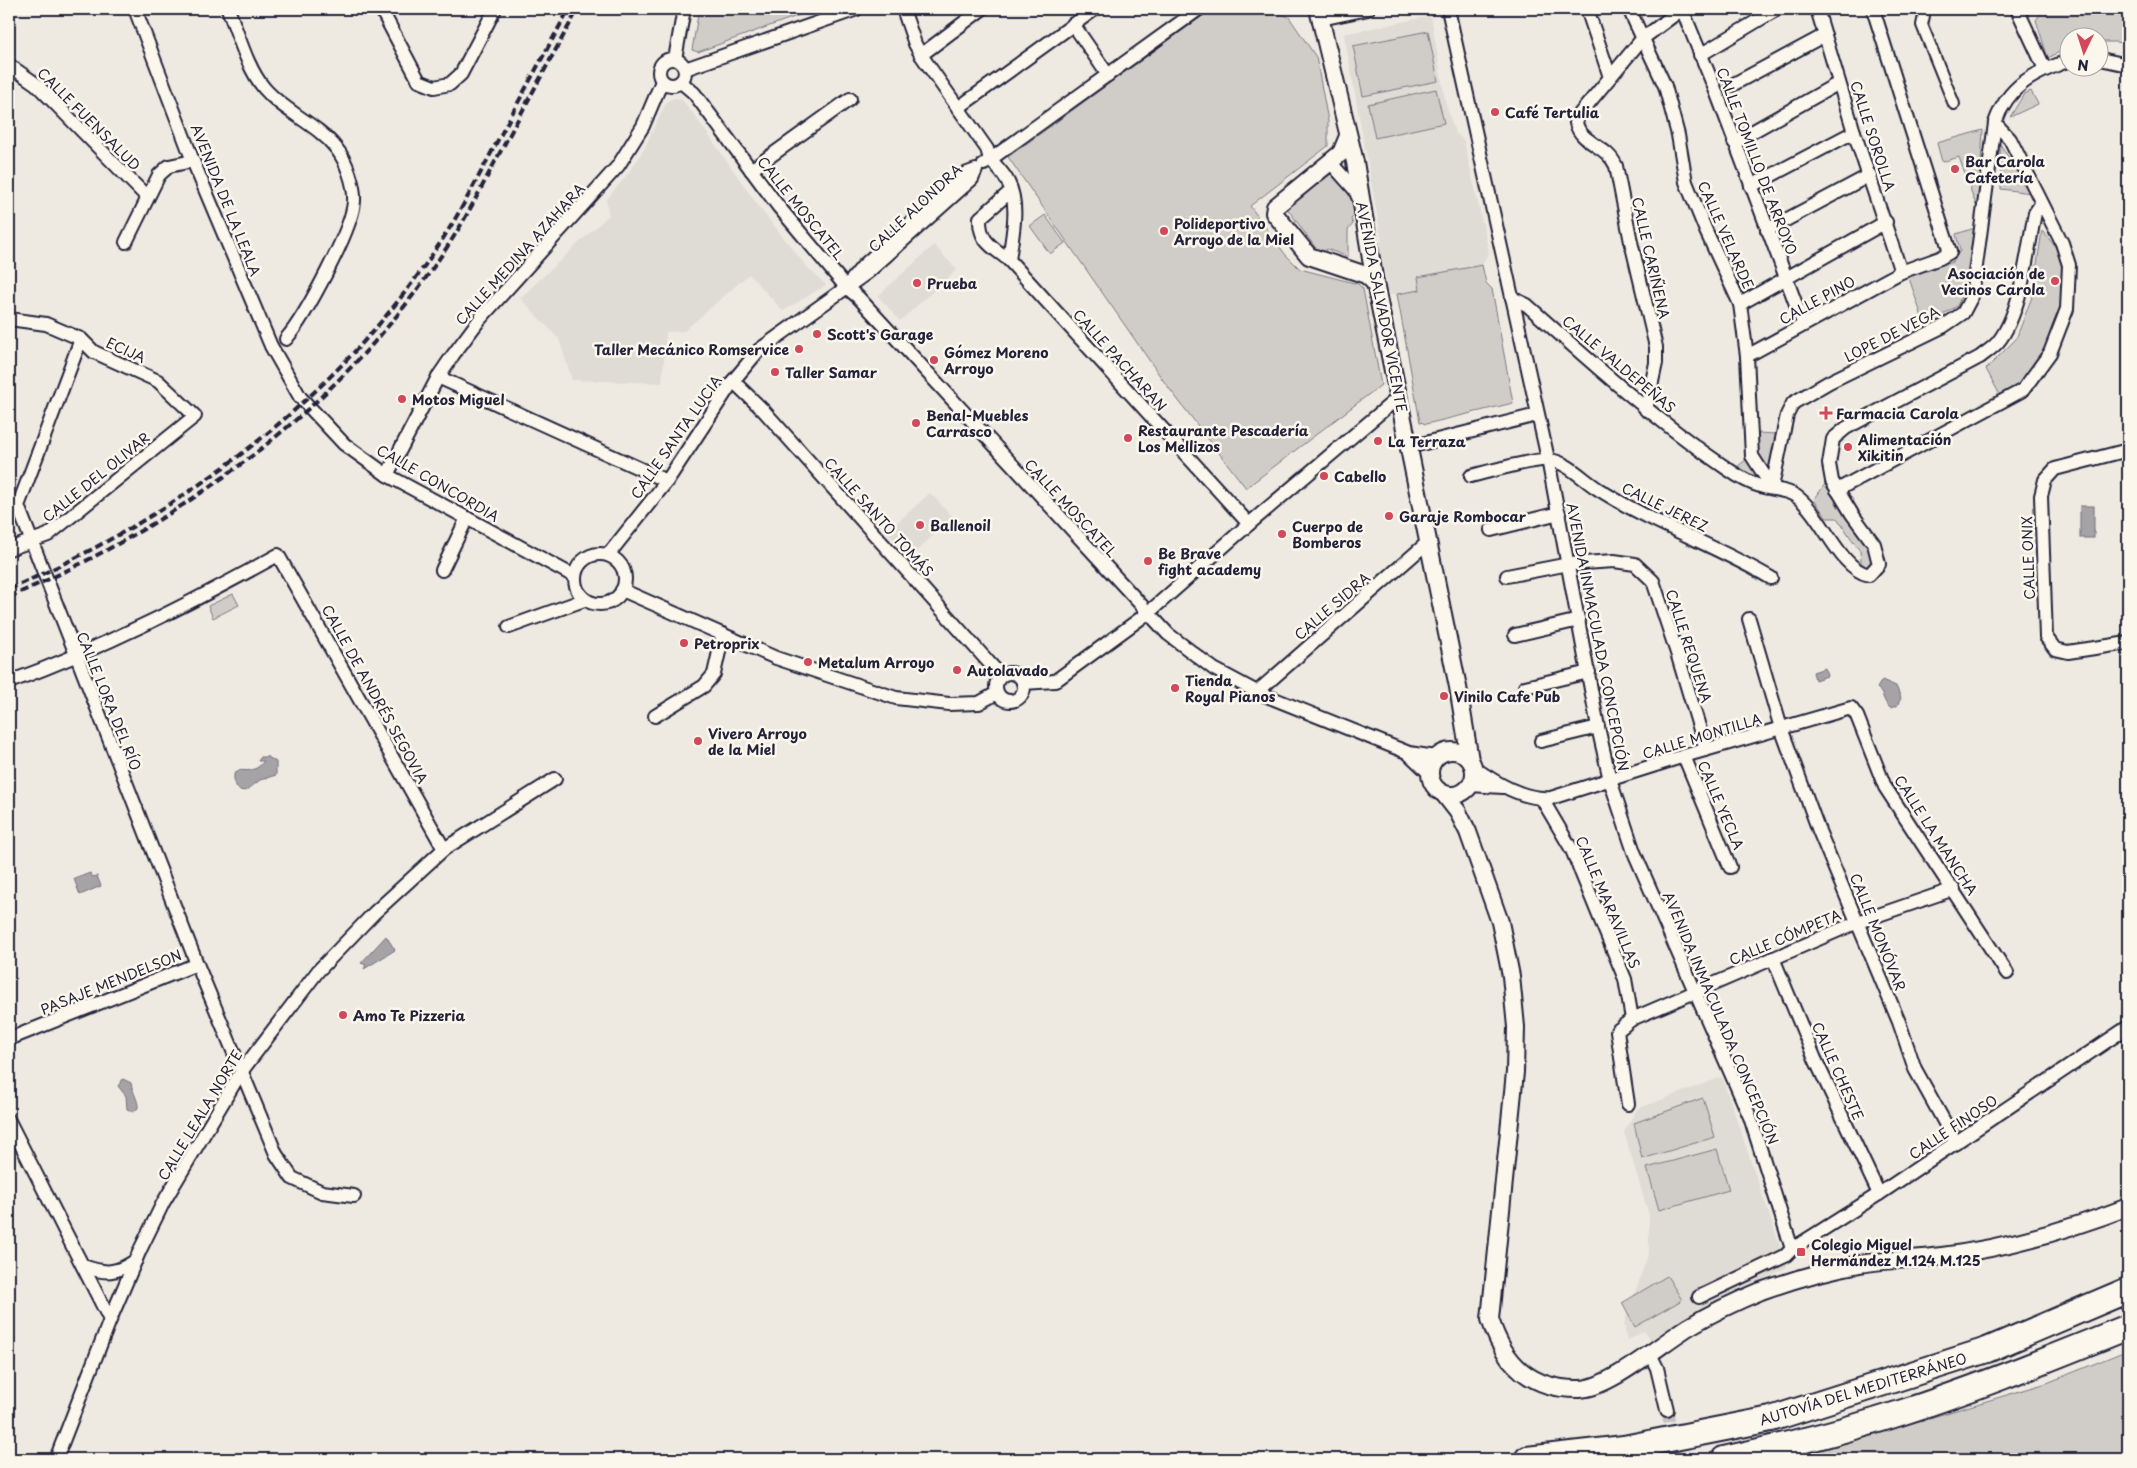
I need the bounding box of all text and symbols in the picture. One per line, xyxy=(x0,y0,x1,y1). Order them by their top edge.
north arrow xyxy=(2060,28,2110,78)
text: N xyxy=(2077,55,2089,76)
street label: CALLE FUENSALUD xyxy=(33,63,145,175)
street label: CALLE TOMILLO DE ARROYO xyxy=(1711,64,1803,258)
street label: CALLE SOROLLA xyxy=(1845,78,1901,194)
place label: Café Tertulia xyxy=(1505,102,1600,123)
marker: Café Tertulia xyxy=(1489,106,1501,118)
street label: AVENIDA DE LA LEALA xyxy=(186,121,266,280)
place label: Bar Carola Cafetería xyxy=(1965,151,2046,188)
street label: CALLE MOSCATEL xyxy=(753,152,849,264)
street label: CALLE ALONDRA xyxy=(864,159,967,257)
marker: Bar Carola Cafetería xyxy=(1949,163,1961,175)
street label: CALLE MEDINA AZAHARA xyxy=(450,178,590,330)
street label: CALLE VELARDE xyxy=(1693,178,1759,293)
street label: CALLE CARIÑENA xyxy=(1627,195,1675,321)
street label: AVENIDA SALVADOR VICENTE xyxy=(1351,200,1413,414)
place label: Polideportivo Arroyo de la Miel xyxy=(1173,213,1294,250)
marker: Polideportivo Arroyo de la Miel xyxy=(1158,225,1170,237)
place label: Asociación de Vecinos Carola xyxy=(1941,263,2046,300)
street label: CALLE PINO xyxy=(1775,270,1859,330)
place label: Prueba xyxy=(927,273,978,294)
marker: Asociación de Vecinos Carola xyxy=(2049,275,2061,287)
marker: Prueba xyxy=(911,277,923,289)
street label: LOPE DE VEGA xyxy=(1841,301,1943,367)
street label: CALLE PACHARAN xyxy=(1068,304,1172,416)
street label: CALLE VALDEPEÑAS xyxy=(1558,310,1680,418)
place label: Scott's Garage xyxy=(827,324,934,345)
marker: Scott's Garage xyxy=(811,328,823,340)
street label: ECIJA xyxy=(103,332,149,368)
place label: Taller Mecánico Romservice xyxy=(594,339,789,360)
place label: Gómez Moreno Arroyo xyxy=(943,342,1048,379)
marker: Taller Mecánico Romservice xyxy=(793,343,805,355)
marker: Gómez Moreno Arroyo xyxy=(928,354,940,366)
place label: Taller Samar xyxy=(785,362,878,383)
marker: Taller Samar xyxy=(769,366,781,378)
street label: CALLE SANTA LUCIA xyxy=(625,371,727,503)
place label: Motos Miguel xyxy=(412,389,504,410)
marker: Motos Miguel xyxy=(396,393,408,405)
place label: Farmacia Carola xyxy=(1836,403,1959,424)
place label: Benal-Muebles Carrasco xyxy=(926,405,1029,442)
marker: Farmacia Carola xyxy=(1820,407,1832,419)
marker: Benal-Muebles Carrasco xyxy=(910,417,922,429)
place label: Restaurante Pescadería Los Mellizos xyxy=(1138,420,1309,457)
street label: CALLE DEL OLIVAR xyxy=(38,427,154,527)
place label: Alimentación Xikitin xyxy=(1857,429,1951,466)
place label: La Terraza xyxy=(1388,431,1466,452)
marker: Restaurante Pescadería Los Mellizos xyxy=(1122,432,1134,444)
marker: La Terraza xyxy=(1372,435,1384,447)
street label: CALLE CONCORDIA xyxy=(373,439,504,527)
marker: Alimentación Xikitin xyxy=(1842,441,1854,453)
street label: CALLE SANTO TOMÁS xyxy=(820,453,938,581)
street label: CALLE MOSCATEL xyxy=(1020,454,1122,562)
place label: Cabello xyxy=(1334,466,1386,487)
marker: Cabello xyxy=(1318,470,1330,482)
street label: CALLE JEREZ xyxy=(1618,477,1712,537)
street label: AVENIDA INMACULADA CONCEPCIÓN xyxy=(1562,501,1634,773)
place label: Garaje Rombocar xyxy=(1399,506,1527,527)
marker: Garaje Rombocar xyxy=(1383,510,1395,522)
place label: Ballenoil xyxy=(930,515,991,536)
street label: CALLE ONIX xyxy=(2016,515,2040,600)
place label: Cuerpo de Bomberos xyxy=(1292,516,1363,553)
marker: Ballenoil xyxy=(914,519,926,531)
marker: Cuerpo de Bomberos xyxy=(1276,528,1288,540)
place label: Be Brave fight academy xyxy=(1158,543,1261,580)
marker: Be Brave fight academy xyxy=(1142,555,1154,567)
street label: CALLE SIDRA xyxy=(1290,567,1375,645)
street label: CALLE REQUENA xyxy=(1661,587,1717,706)
street label: CALLE DE ANDRÉS SEGOVIA xyxy=(317,601,433,788)
street label: CALLE LORA DEL RÍO xyxy=(72,628,146,774)
place label: Petroprix xyxy=(694,633,759,654)
marker: Petroprix xyxy=(678,637,690,649)
place label: Metalum Arroyo xyxy=(818,652,934,673)
marker: Metalum Arroyo xyxy=(802,656,814,668)
place label: Autolavado xyxy=(967,660,1048,681)
marker: Autolavado xyxy=(951,664,963,676)
place label: Tienda Royal Pianos xyxy=(1185,670,1276,707)
marker: Tienda Royal Pianos xyxy=(1169,682,1181,694)
place label: Vinilo Cafe Pub xyxy=(1454,686,1560,707)
marker: Vinilo Cafe Pub xyxy=(1438,690,1450,702)
street label: CALLE MONTILLA xyxy=(1640,708,1765,764)
place label: Vivero Arroyo de la Miel xyxy=(708,723,807,760)
marker: Vivero Arroyo de la Miel xyxy=(692,735,704,747)
street label: CALLE YECLA xyxy=(1693,757,1749,853)
street label: CALLE LA MANCHA xyxy=(1889,771,1983,899)
street label: CALLE MARAVILLAS xyxy=(1571,832,1645,972)
street label: CALLE MONÓVAR xyxy=(1845,870,1911,994)
street label: AVENIDA INMACULADA CONCEPCIÓN xyxy=(1658,888,1784,1148)
street label: CALLE CÓMPETA xyxy=(1726,904,1845,970)
street label: PASAJE MENDELSON xyxy=(37,944,185,1020)
place label: Amo Te Pizzeria xyxy=(353,1005,465,1026)
marker: Amo Te Pizzeria xyxy=(337,1009,349,1021)
street label: CALLE CHESTE xyxy=(1807,1018,1869,1124)
street label: CALLE LEALA NORTE xyxy=(153,1046,248,1184)
street label: CALLE FINOSO xyxy=(1905,1090,2001,1164)
place label: Colegio Miguel Hermández M.124 M.125 xyxy=(1811,1234,1981,1271)
marker: Colegio Miguel Hermández M.124 M.125 xyxy=(1795,1246,1807,1258)
street label: AUTOVÍA DEL MEDITERRÁNEO xyxy=(1757,1347,1969,1431)

